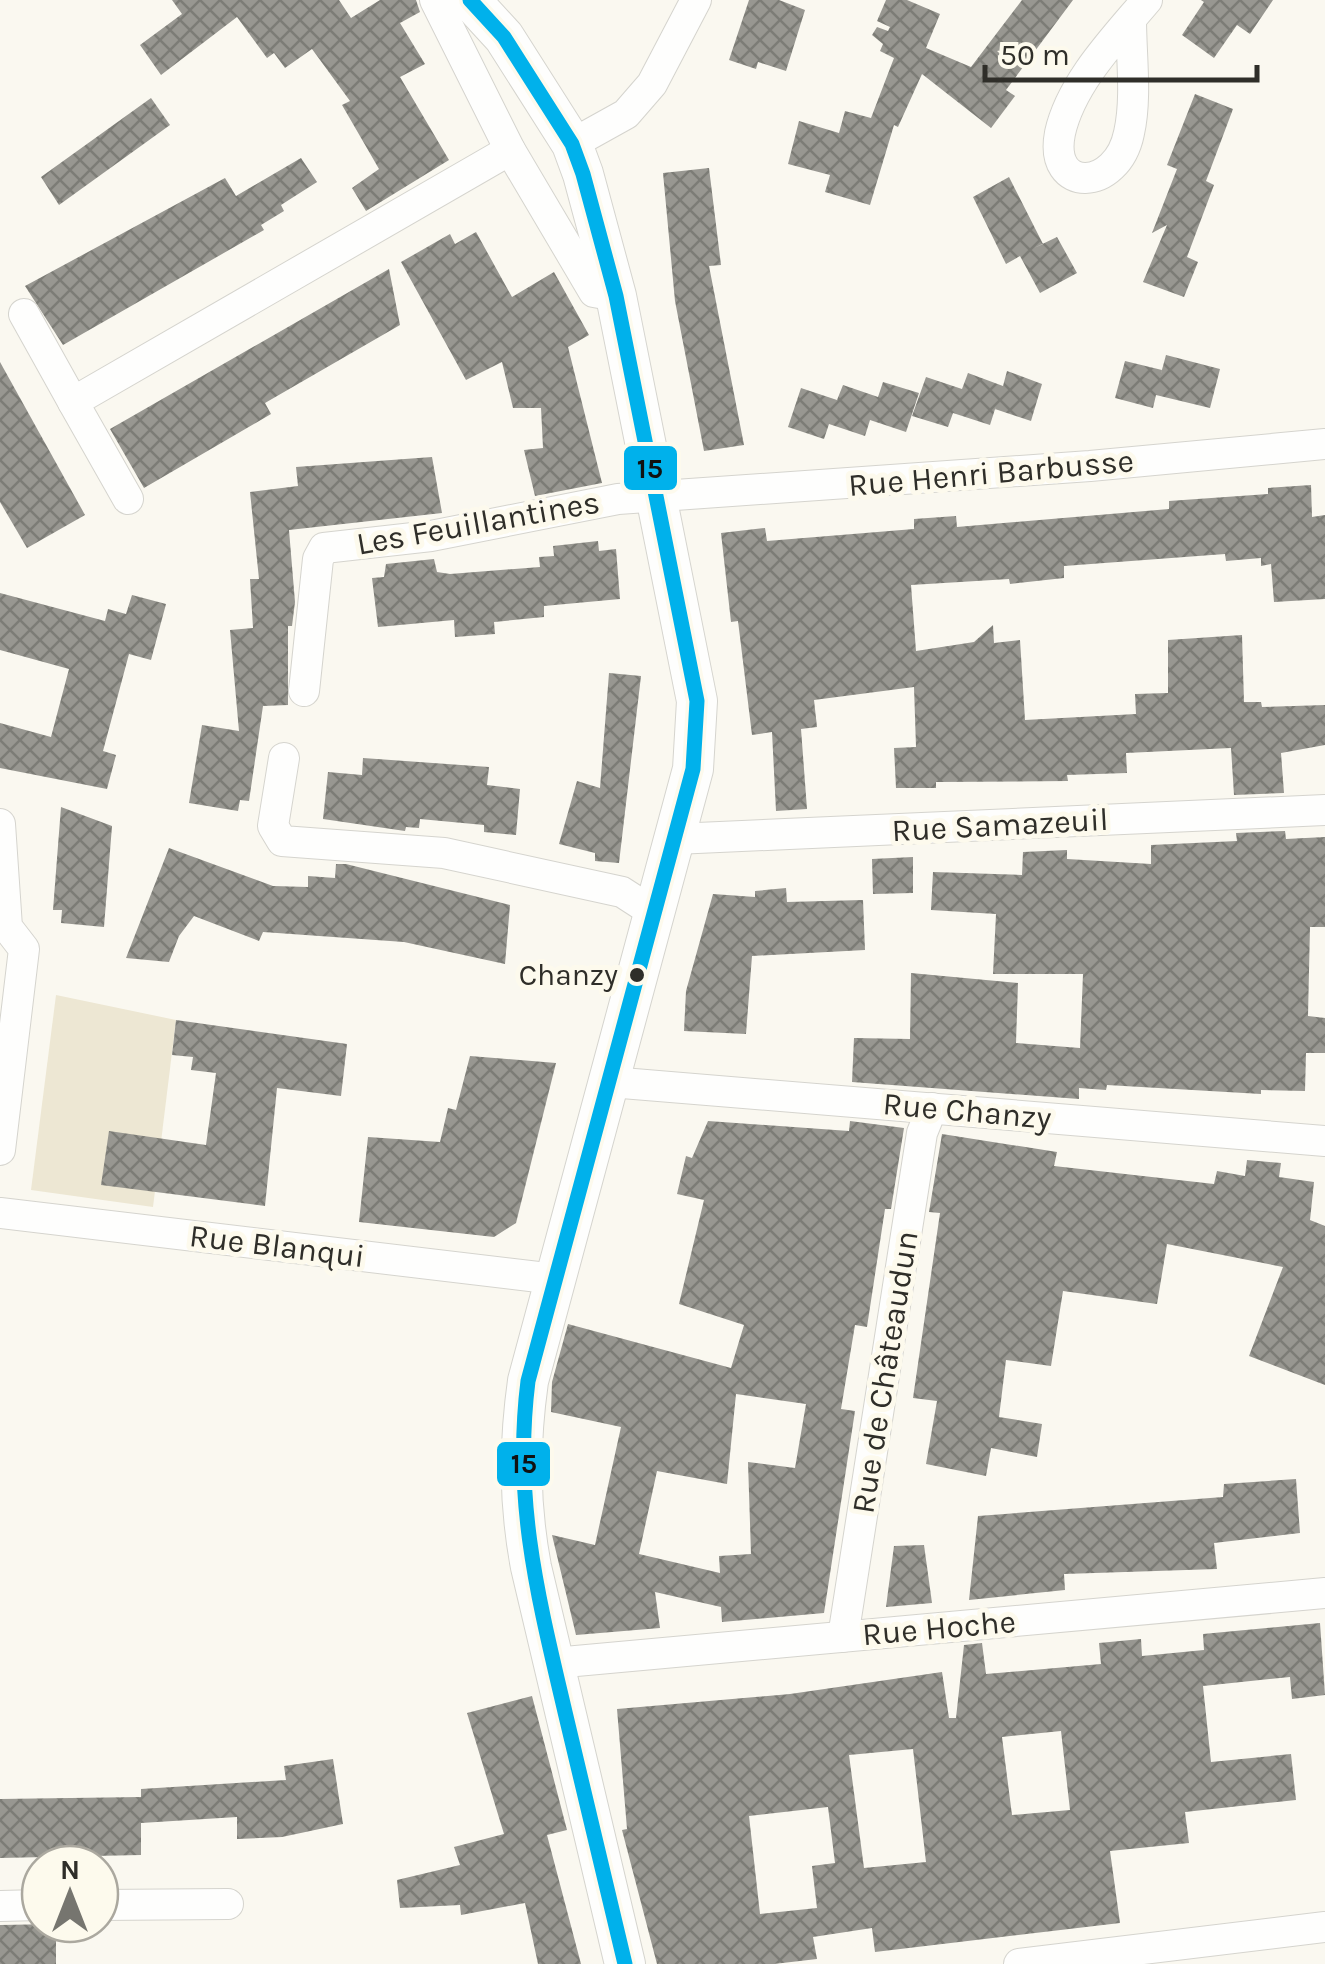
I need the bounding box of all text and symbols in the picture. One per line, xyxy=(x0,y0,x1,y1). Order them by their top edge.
scale bar xyxy=(985,20,1258,82)
text: 50 m xyxy=(1000,37,1070,73)
street label: Rue Henri Barbusse xyxy=(847,442,1135,504)
line badge: 15 xyxy=(622,444,679,492)
text: 15 xyxy=(637,452,663,485)
street label: Les Feuillantines xyxy=(354,483,602,563)
street label: Rue Samazeuil xyxy=(891,801,1109,849)
place label: Chanzy xyxy=(519,957,618,993)
marker: Chanzy xyxy=(627,965,647,985)
street label: Rue Chanzy xyxy=(881,1085,1053,1137)
street label: Rue Blanqui xyxy=(187,1217,367,1275)
street label: Rue de Châteaudun xyxy=(844,1228,926,1516)
line badge: 15 xyxy=(495,1440,552,1488)
text: 15 xyxy=(511,1447,537,1480)
street label: Rue Hoche xyxy=(861,1603,1017,1653)
north arrow xyxy=(20,1844,120,1944)
text: N xyxy=(60,1853,80,1886)

